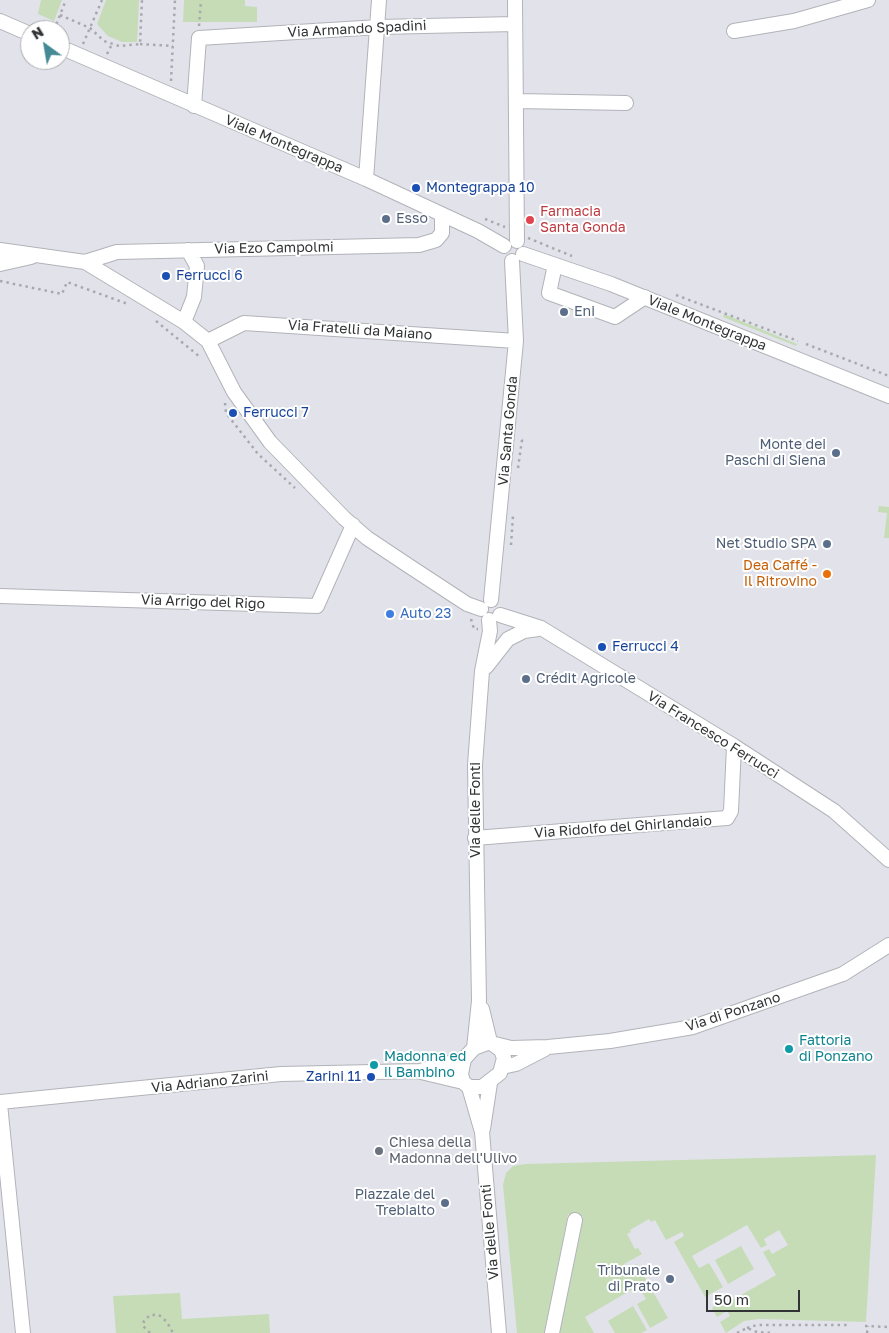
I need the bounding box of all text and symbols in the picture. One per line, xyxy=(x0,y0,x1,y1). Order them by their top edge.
street label: Via Armando Spadini xyxy=(287,17,427,41)
north arrow xyxy=(20,20,70,70)
text: N xyxy=(28,23,46,43)
street label: Viale Montegrappa xyxy=(222,112,346,176)
place label: Montegrappa 10 xyxy=(426,180,535,196)
marker: Montegrappa 10 xyxy=(410,182,422,194)
place label: Farmacia Santa Gonda xyxy=(540,204,626,236)
place label: Esso xyxy=(396,211,428,227)
marker: Esso xyxy=(380,213,392,225)
marker: Farmacia Santa Gonda xyxy=(524,214,536,226)
street label: Via Ezo Campolmi xyxy=(214,239,334,257)
place label: Ferrucci 6 xyxy=(176,268,243,284)
marker: Ferrucci 6 xyxy=(160,270,172,282)
street label: Viale Montegrappa xyxy=(645,291,769,355)
place label: Eni xyxy=(574,304,595,320)
marker: Eni xyxy=(558,306,570,318)
street label: Via Fratelli da Maiano xyxy=(287,317,433,343)
street label: Via Santa Gonda xyxy=(495,375,521,487)
place label: Ferrucci 7 xyxy=(243,405,309,421)
marker: Ferrucci 7 xyxy=(227,407,239,419)
place label: Monte dei Paschi di Siena xyxy=(725,437,826,470)
marker: Monte dei Paschi di Siena xyxy=(830,447,842,459)
place label: Net Studio SPA xyxy=(716,536,817,552)
marker: Net Studio SPA xyxy=(821,538,833,550)
place label: Dea Caffé - Il Ritrovino xyxy=(743,558,817,590)
marker: Dea Caffé - Il Ritrovino xyxy=(821,568,833,580)
street label: Via Arrigo del Rigo xyxy=(141,591,265,613)
place label: Auto 23 xyxy=(400,606,451,622)
marker: Auto 23 xyxy=(384,608,396,620)
place label: Ferrucci 4 xyxy=(612,639,679,655)
marker: Ferrucci 4 xyxy=(596,641,608,653)
place label: Crédit Agricole xyxy=(536,671,636,687)
marker: Crédit Agricole xyxy=(520,673,532,685)
street label: Via Francesco Ferrucci xyxy=(644,688,782,782)
street label: Via delle Fonti xyxy=(468,762,484,858)
street label: Via Ridolfo del Ghirlandaio xyxy=(534,812,712,842)
street label: Via di Ponzano xyxy=(684,989,782,1035)
place label: Fattoria di Ponzano xyxy=(799,1033,873,1066)
marker: Fattoria di Ponzano xyxy=(783,1043,795,1055)
place label: Madonna ed il Bambino xyxy=(384,1049,466,1082)
marker: Madonna ed il Bambino xyxy=(368,1059,380,1071)
street label: Via Adriano Zarini xyxy=(150,1067,270,1097)
place label: Zarini 11 xyxy=(306,1069,361,1085)
marker: Zarini 11 xyxy=(365,1071,377,1083)
place label: Chiesa della Madonna dell'Ulivo xyxy=(389,1135,517,1168)
marker: Chiesa della Madonna dell'Ulivo xyxy=(373,1145,385,1157)
street label: Via delle Fonti xyxy=(477,1183,503,1281)
place label: Piazzale del Trebialto xyxy=(355,1187,435,1220)
marker: Piazzale del Trebialto xyxy=(439,1197,451,1209)
place label: Tribunale di Prato xyxy=(597,1263,660,1295)
marker: Tribunale di Prato xyxy=(664,1273,676,1285)
scale bar xyxy=(709,1280,803,1312)
text: 50 m xyxy=(714,1290,749,1308)

